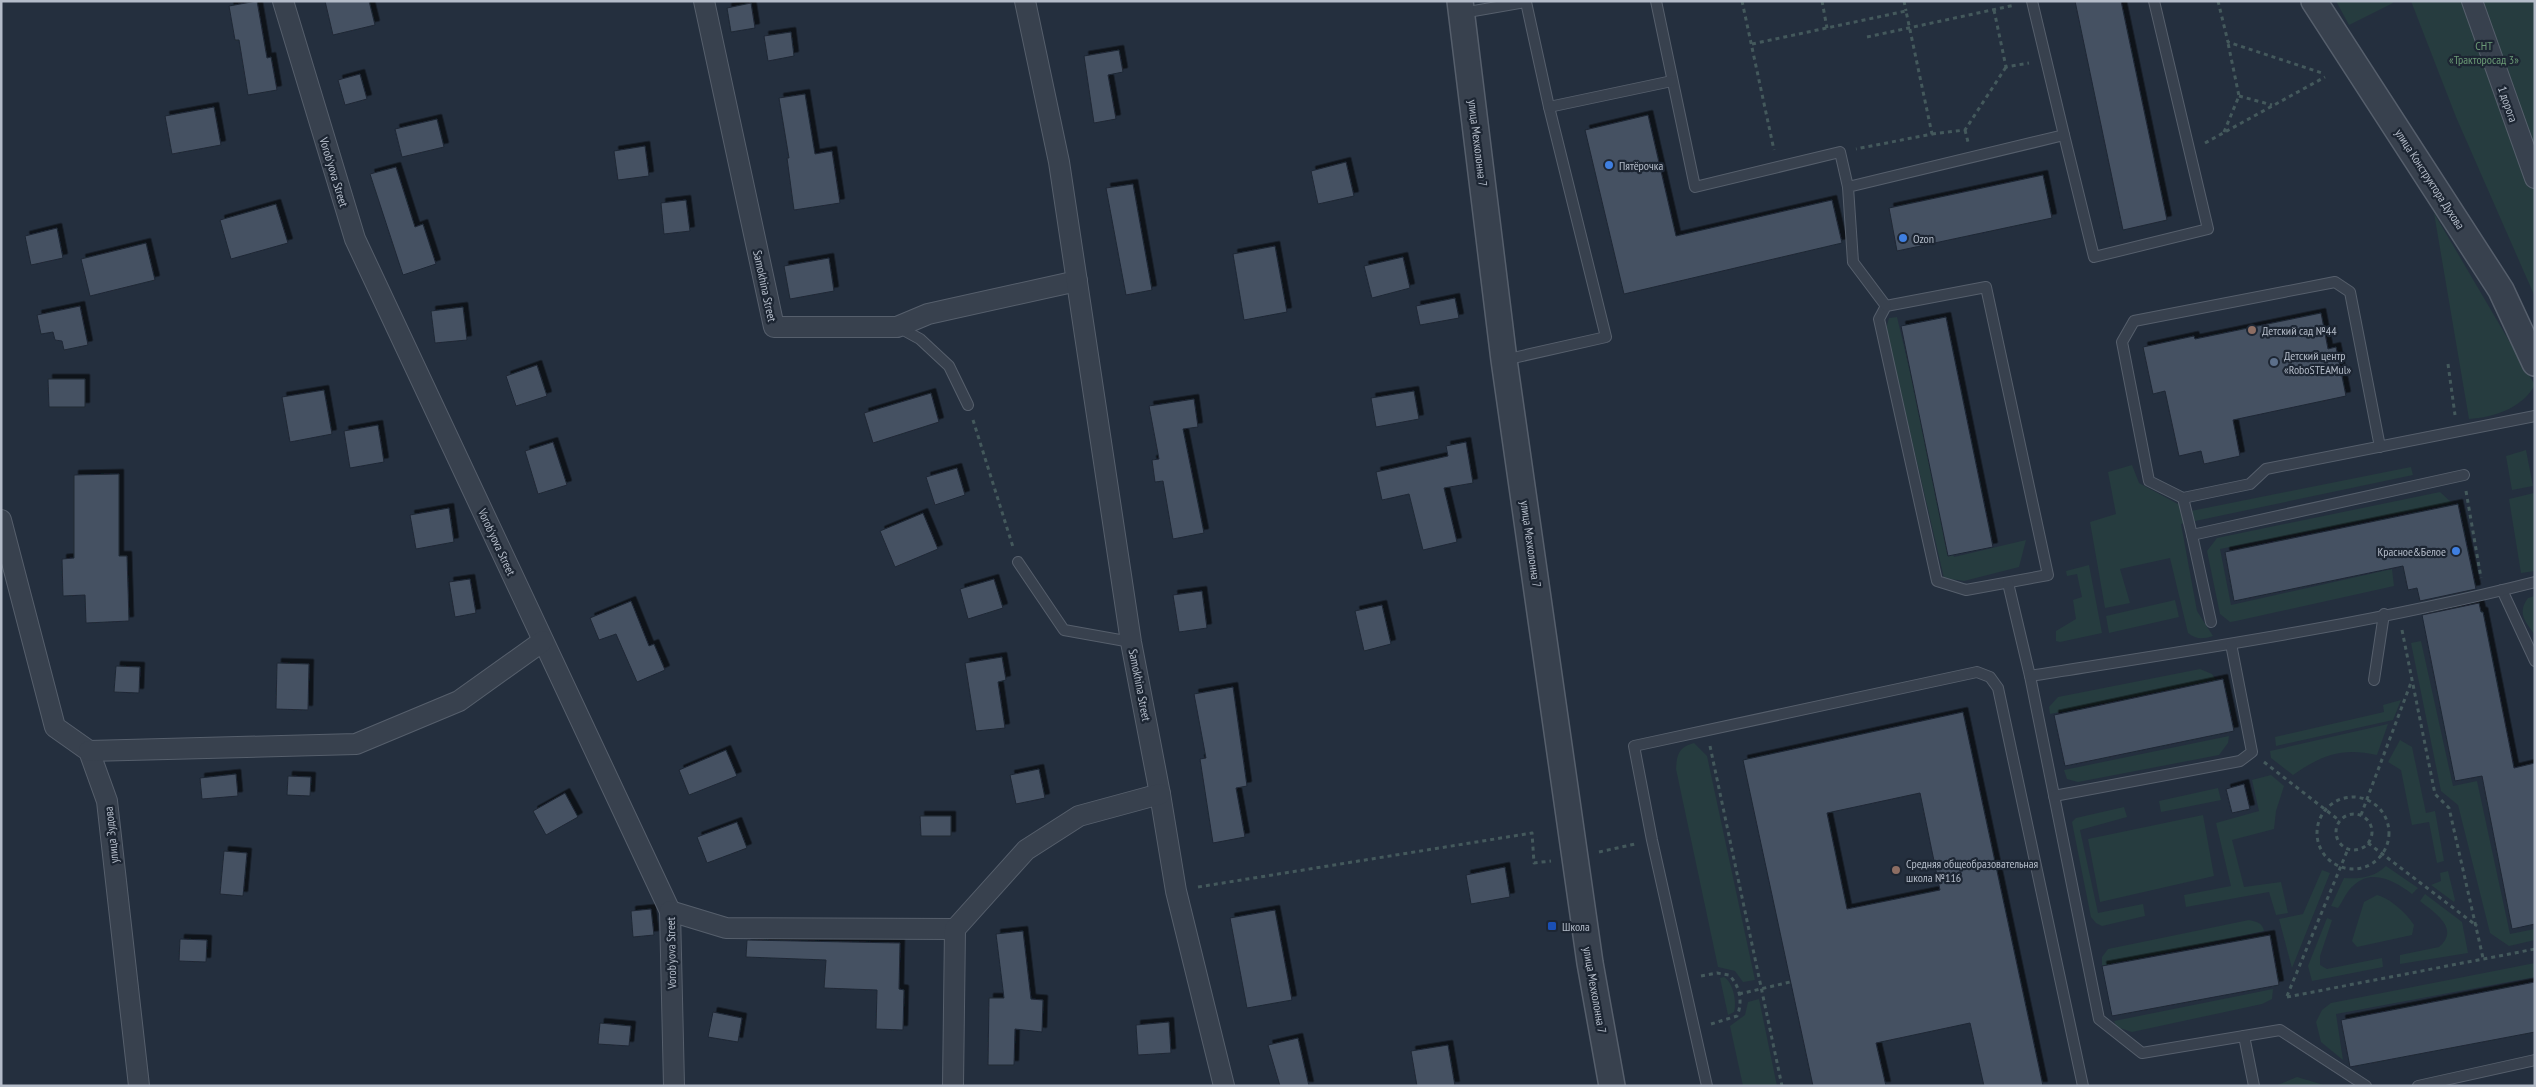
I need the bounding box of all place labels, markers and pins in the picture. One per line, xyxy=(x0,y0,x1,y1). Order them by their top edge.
place label: Пятёрочка xyxy=(1619,158,1663,173)
marker: Пятёрочка xyxy=(1603,159,1615,171)
place label: Ozon xyxy=(1913,231,1934,246)
marker: Ozon xyxy=(1897,232,1909,244)
place label: Детский сад №44 xyxy=(2262,323,2337,338)
marker: Детский сад №44 xyxy=(2246,324,2258,336)
place label: Детский центр «RoboSTEAMul» xyxy=(2284,348,2351,377)
marker: Детский центр «RoboSTEAMul» xyxy=(2268,356,2280,368)
place label: Красное&Белое xyxy=(2377,544,2446,559)
marker: Красное&Белое xyxy=(2450,545,2462,557)
place label: Средняя общеобразовательная школа №116 xyxy=(1906,856,2039,885)
marker: Средняя общеобразовательная школа №116 xyxy=(1890,864,1902,876)
place label: Школа xyxy=(1562,919,1590,934)
marker: Школа xyxy=(1546,920,1558,932)

